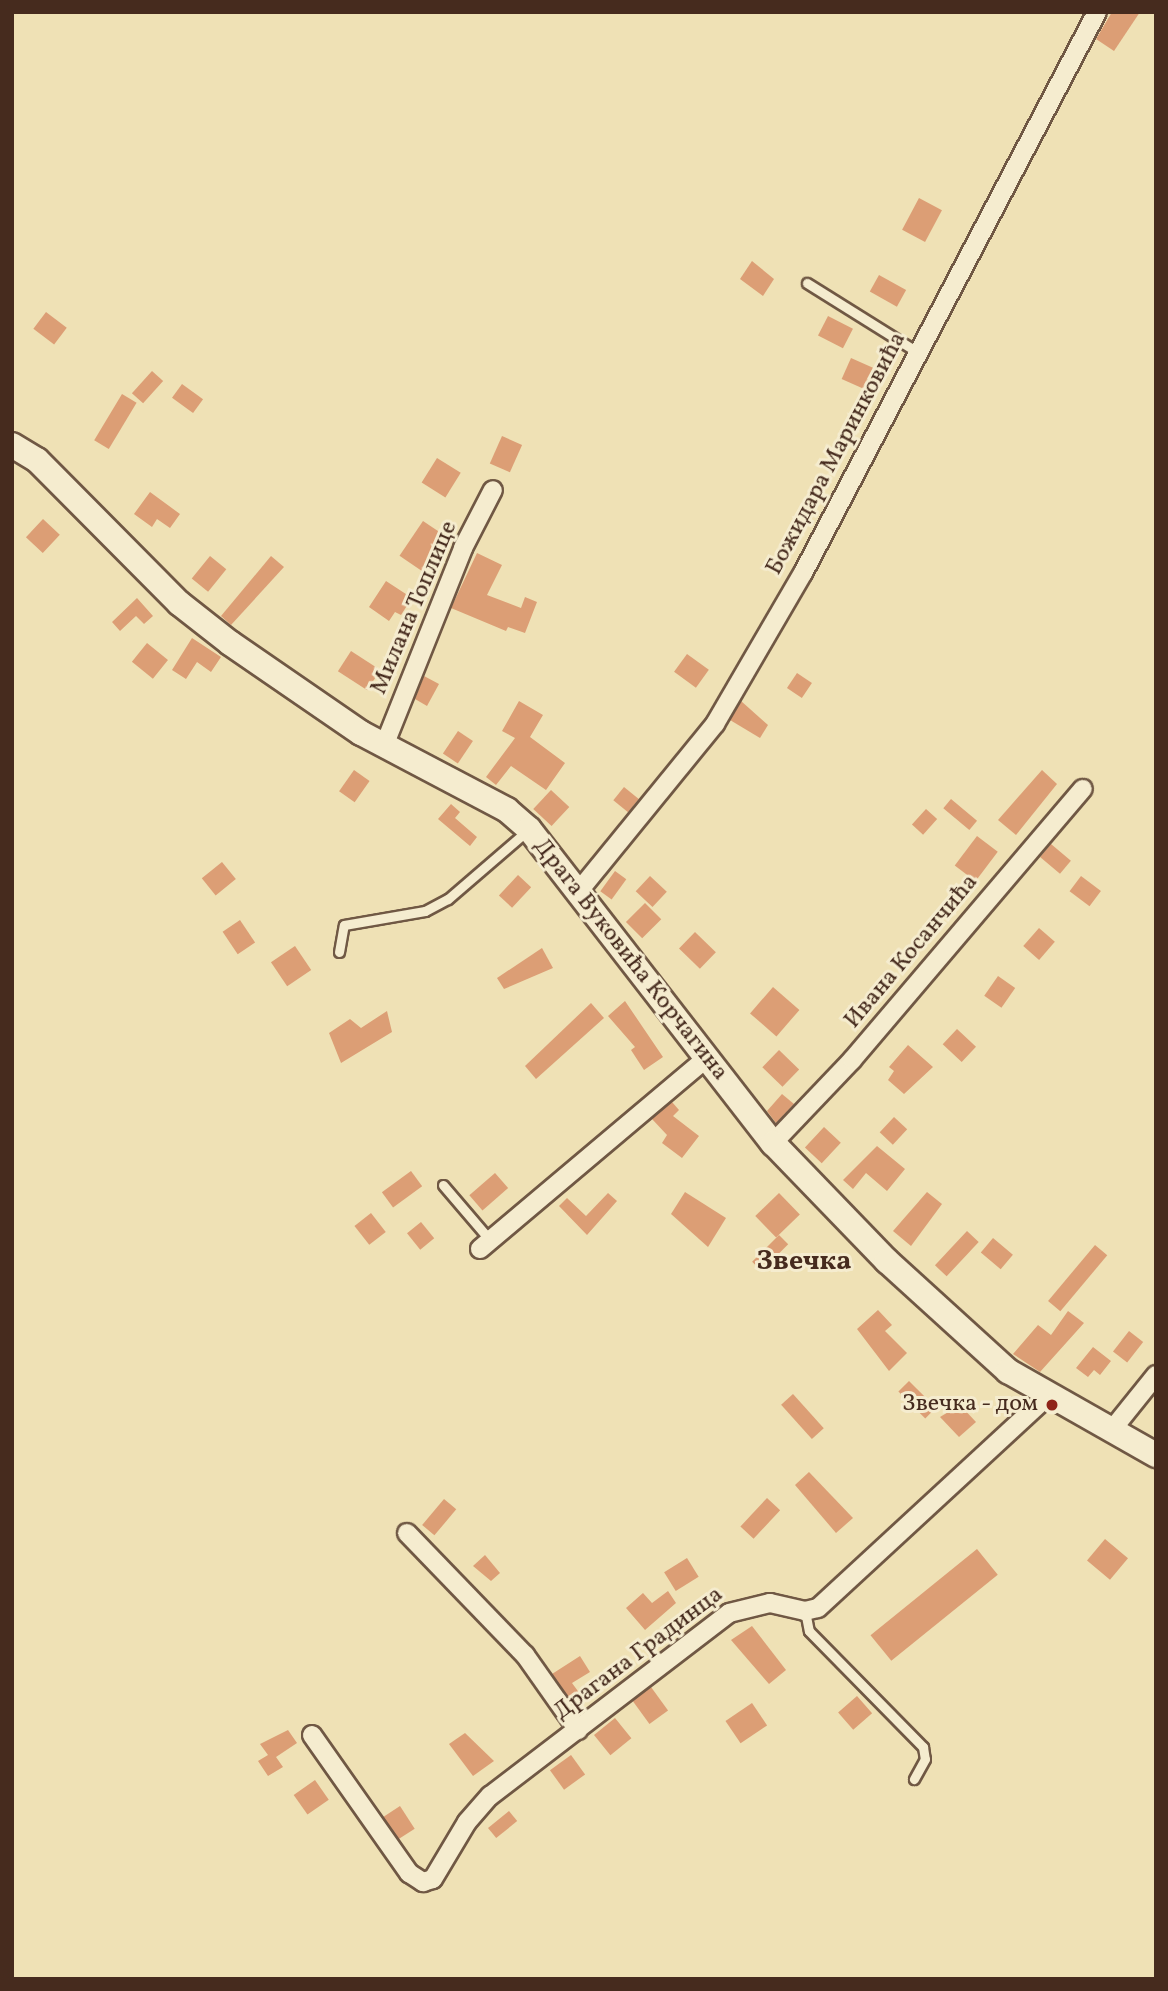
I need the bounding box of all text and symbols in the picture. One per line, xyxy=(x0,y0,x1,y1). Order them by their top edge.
street label: Божидара Маринковића xyxy=(761,328,913,580)
street label: Милана Топлице xyxy=(365,517,465,699)
street label: Драга Вуковића Корчагина xyxy=(526,833,734,1087)
street label: Ивана Косанчића xyxy=(839,869,985,1035)
district label: Звечка xyxy=(756,1245,852,1279)
place label: Звечка - дом xyxy=(901,1391,1038,1419)
marker: Звечка - дом xyxy=(1044,1397,1060,1413)
street label: Драгана Градинца xyxy=(549,1581,729,1727)

